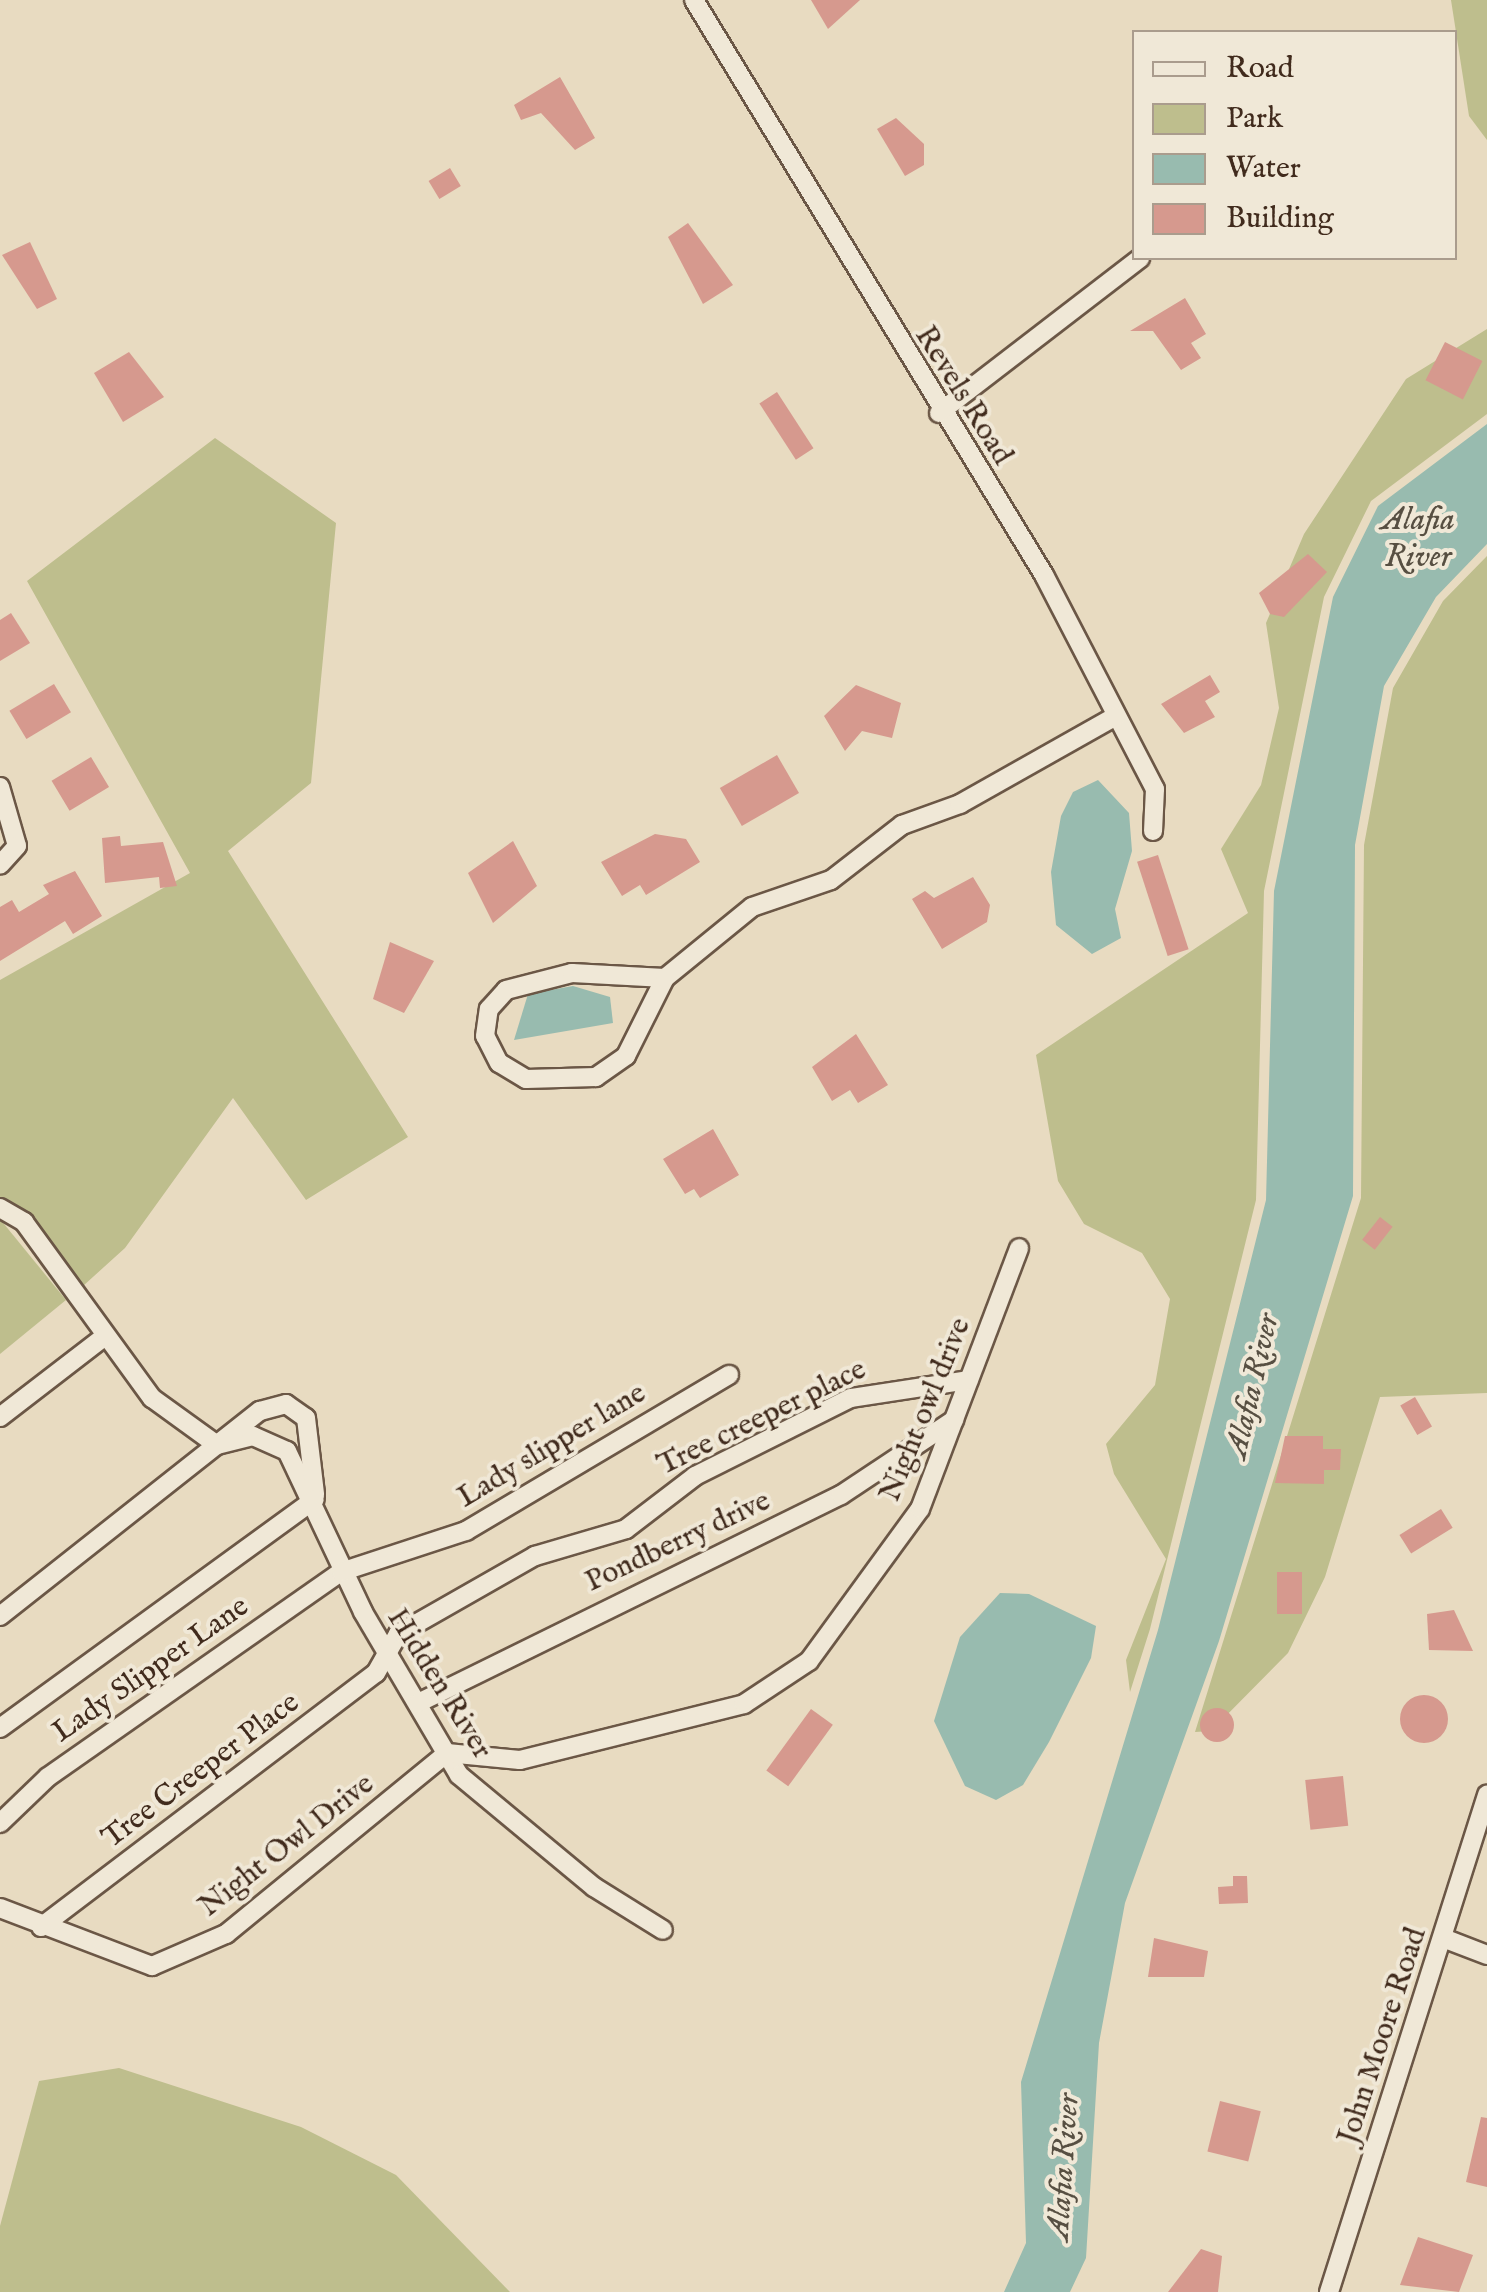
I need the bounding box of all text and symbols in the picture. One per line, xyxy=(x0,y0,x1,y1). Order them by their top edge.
legend xyxy=(1132,30,1457,260)
text: Road xyxy=(1226,50,1294,88)
text: Park xyxy=(1226,100,1283,138)
text: Water xyxy=(1226,150,1301,188)
text: Building xyxy=(1226,200,1334,238)
street label: Revels Road xyxy=(906,320,1020,472)
water label: Alafia River xyxy=(1381,503,1455,578)
water label: Alafia River xyxy=(1219,1310,1289,1462)
street label: Night owl drive xyxy=(873,1313,979,1507)
street label: Tree creeper place xyxy=(652,1352,872,1484)
street label: Lady slipper lane xyxy=(451,1376,653,1516)
street label: Pondberry drive xyxy=(580,1483,776,1601)
street label: Lady Slipper Lane xyxy=(46,1589,256,1751)
street label: Hidden River xyxy=(379,1602,499,1766)
street label: Tree Creeper Place xyxy=(95,1685,307,1857)
street label: Night Owl Drive xyxy=(192,1767,382,1925)
street label: John Moore Road xyxy=(1331,1923,1435,2149)
water label: Alafia River xyxy=(1041,2092,1089,2242)

